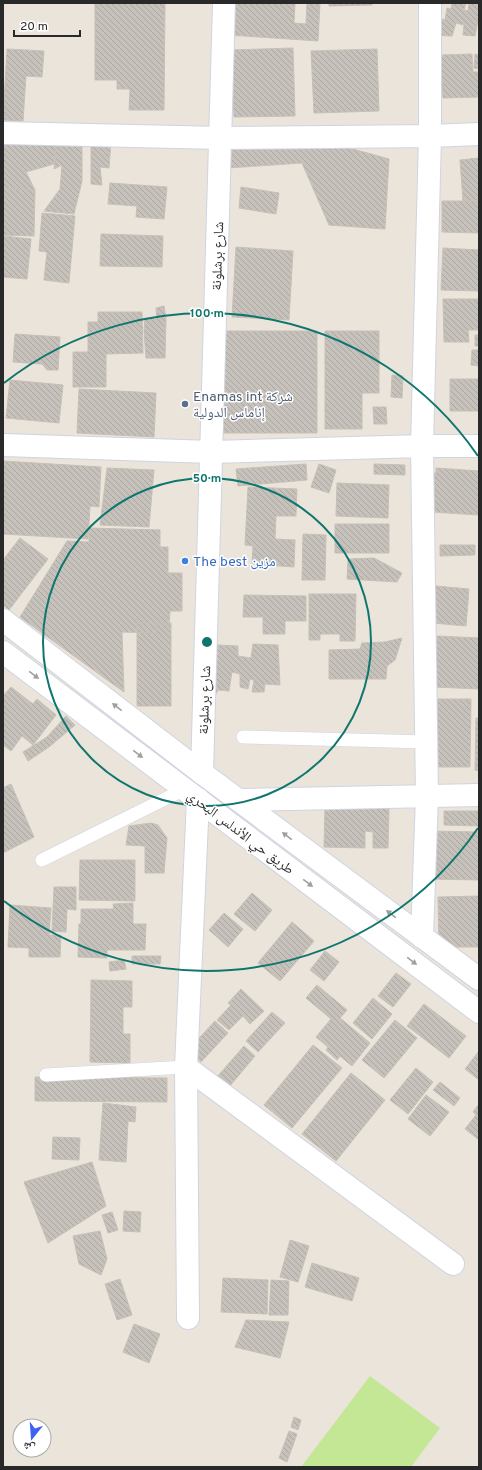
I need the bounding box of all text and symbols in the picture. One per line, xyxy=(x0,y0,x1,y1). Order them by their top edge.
scale bar xyxy=(14,12,80,38)
text: 20 m xyxy=(20,19,48,35)
street label: شارع برشلونة xyxy=(209,221,228,291)
text: 100 m xyxy=(190,306,224,322)
place label: Enamas int شركة إناماس الدولية xyxy=(193,389,293,422)
marker: Enamas int شركة إناماس الدولية xyxy=(180,399,190,409)
text: 50 m xyxy=(193,471,221,487)
place label: The best مزين xyxy=(193,554,276,571)
marker: The best مزين xyxy=(180,556,190,566)
centre of rings xyxy=(200,635,214,649)
street label: شارع برشلونة xyxy=(196,665,215,735)
one-way arrow xyxy=(29,671,39,679)
one-way arrow xyxy=(111,703,122,711)
one-way arrow xyxy=(132,749,143,758)
street label: طريق حي الأندلس البحري xyxy=(182,787,297,880)
one-way arrow xyxy=(282,832,293,840)
one-way arrow xyxy=(303,878,314,887)
one-way arrow xyxy=(386,910,397,918)
one-way arrow xyxy=(407,957,417,965)
north arrow xyxy=(12,1418,52,1458)
text: ش xyxy=(21,1438,37,1455)

